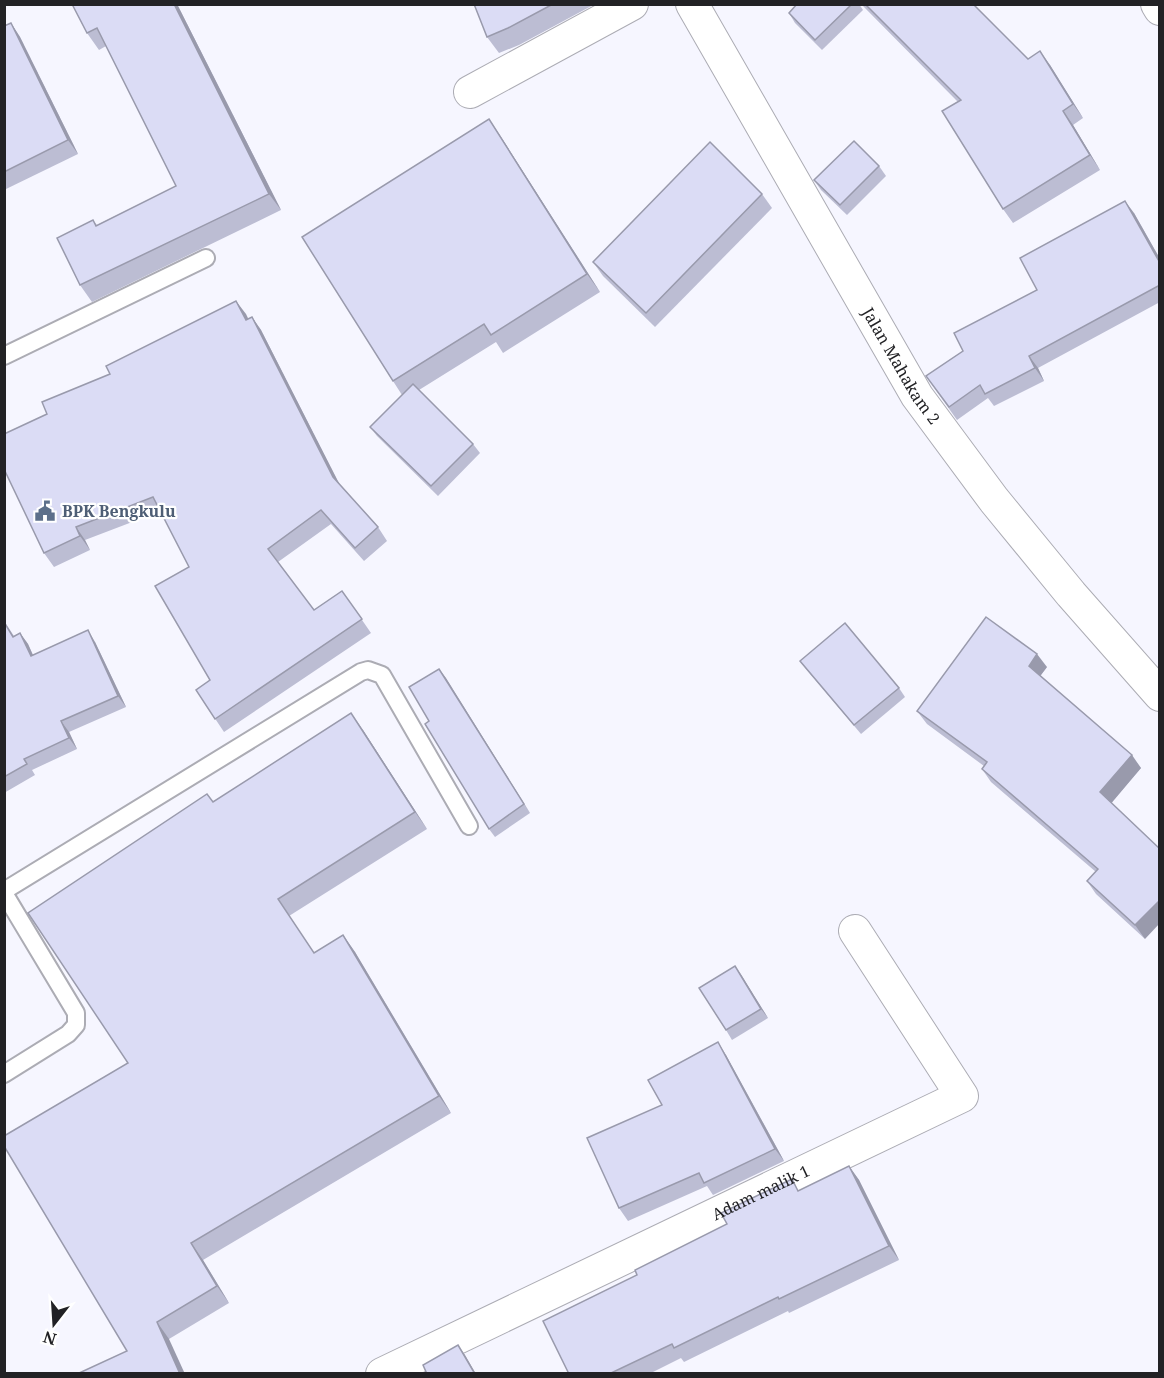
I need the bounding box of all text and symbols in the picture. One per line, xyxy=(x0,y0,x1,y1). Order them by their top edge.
street label: Jalan Mahakam 2 xyxy=(857,302,945,429)
public building icon: BPK Bengkulu xyxy=(33,499,57,523)
place label: BPK Bengkulu xyxy=(62,500,176,522)
street label: Adam malik 1 xyxy=(708,1160,813,1225)
north arrow xyxy=(24,1294,84,1354)
text: N xyxy=(40,1326,59,1351)

